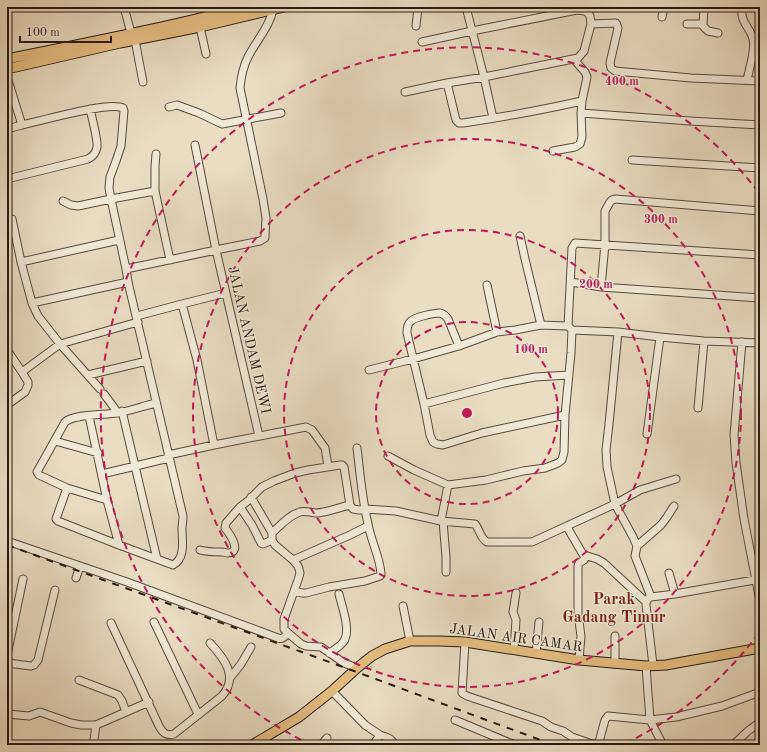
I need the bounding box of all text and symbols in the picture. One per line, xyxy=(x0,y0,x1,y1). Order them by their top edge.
scale bar xyxy=(20,18,111,44)
text: 100 m xyxy=(26,27,60,39)
text: 400 m xyxy=(605,76,639,88)
text: 300 m xyxy=(644,214,678,226)
street label: JALAN ANDAM DEWI xyxy=(225,265,273,415)
text: 200 m xyxy=(579,279,613,291)
text: 100 m xyxy=(514,344,548,356)
centre of rings xyxy=(460,406,474,420)
district label: Parak Gadang Timur xyxy=(562,592,666,626)
street label: JALAN AIR CAMAR xyxy=(448,622,583,654)

